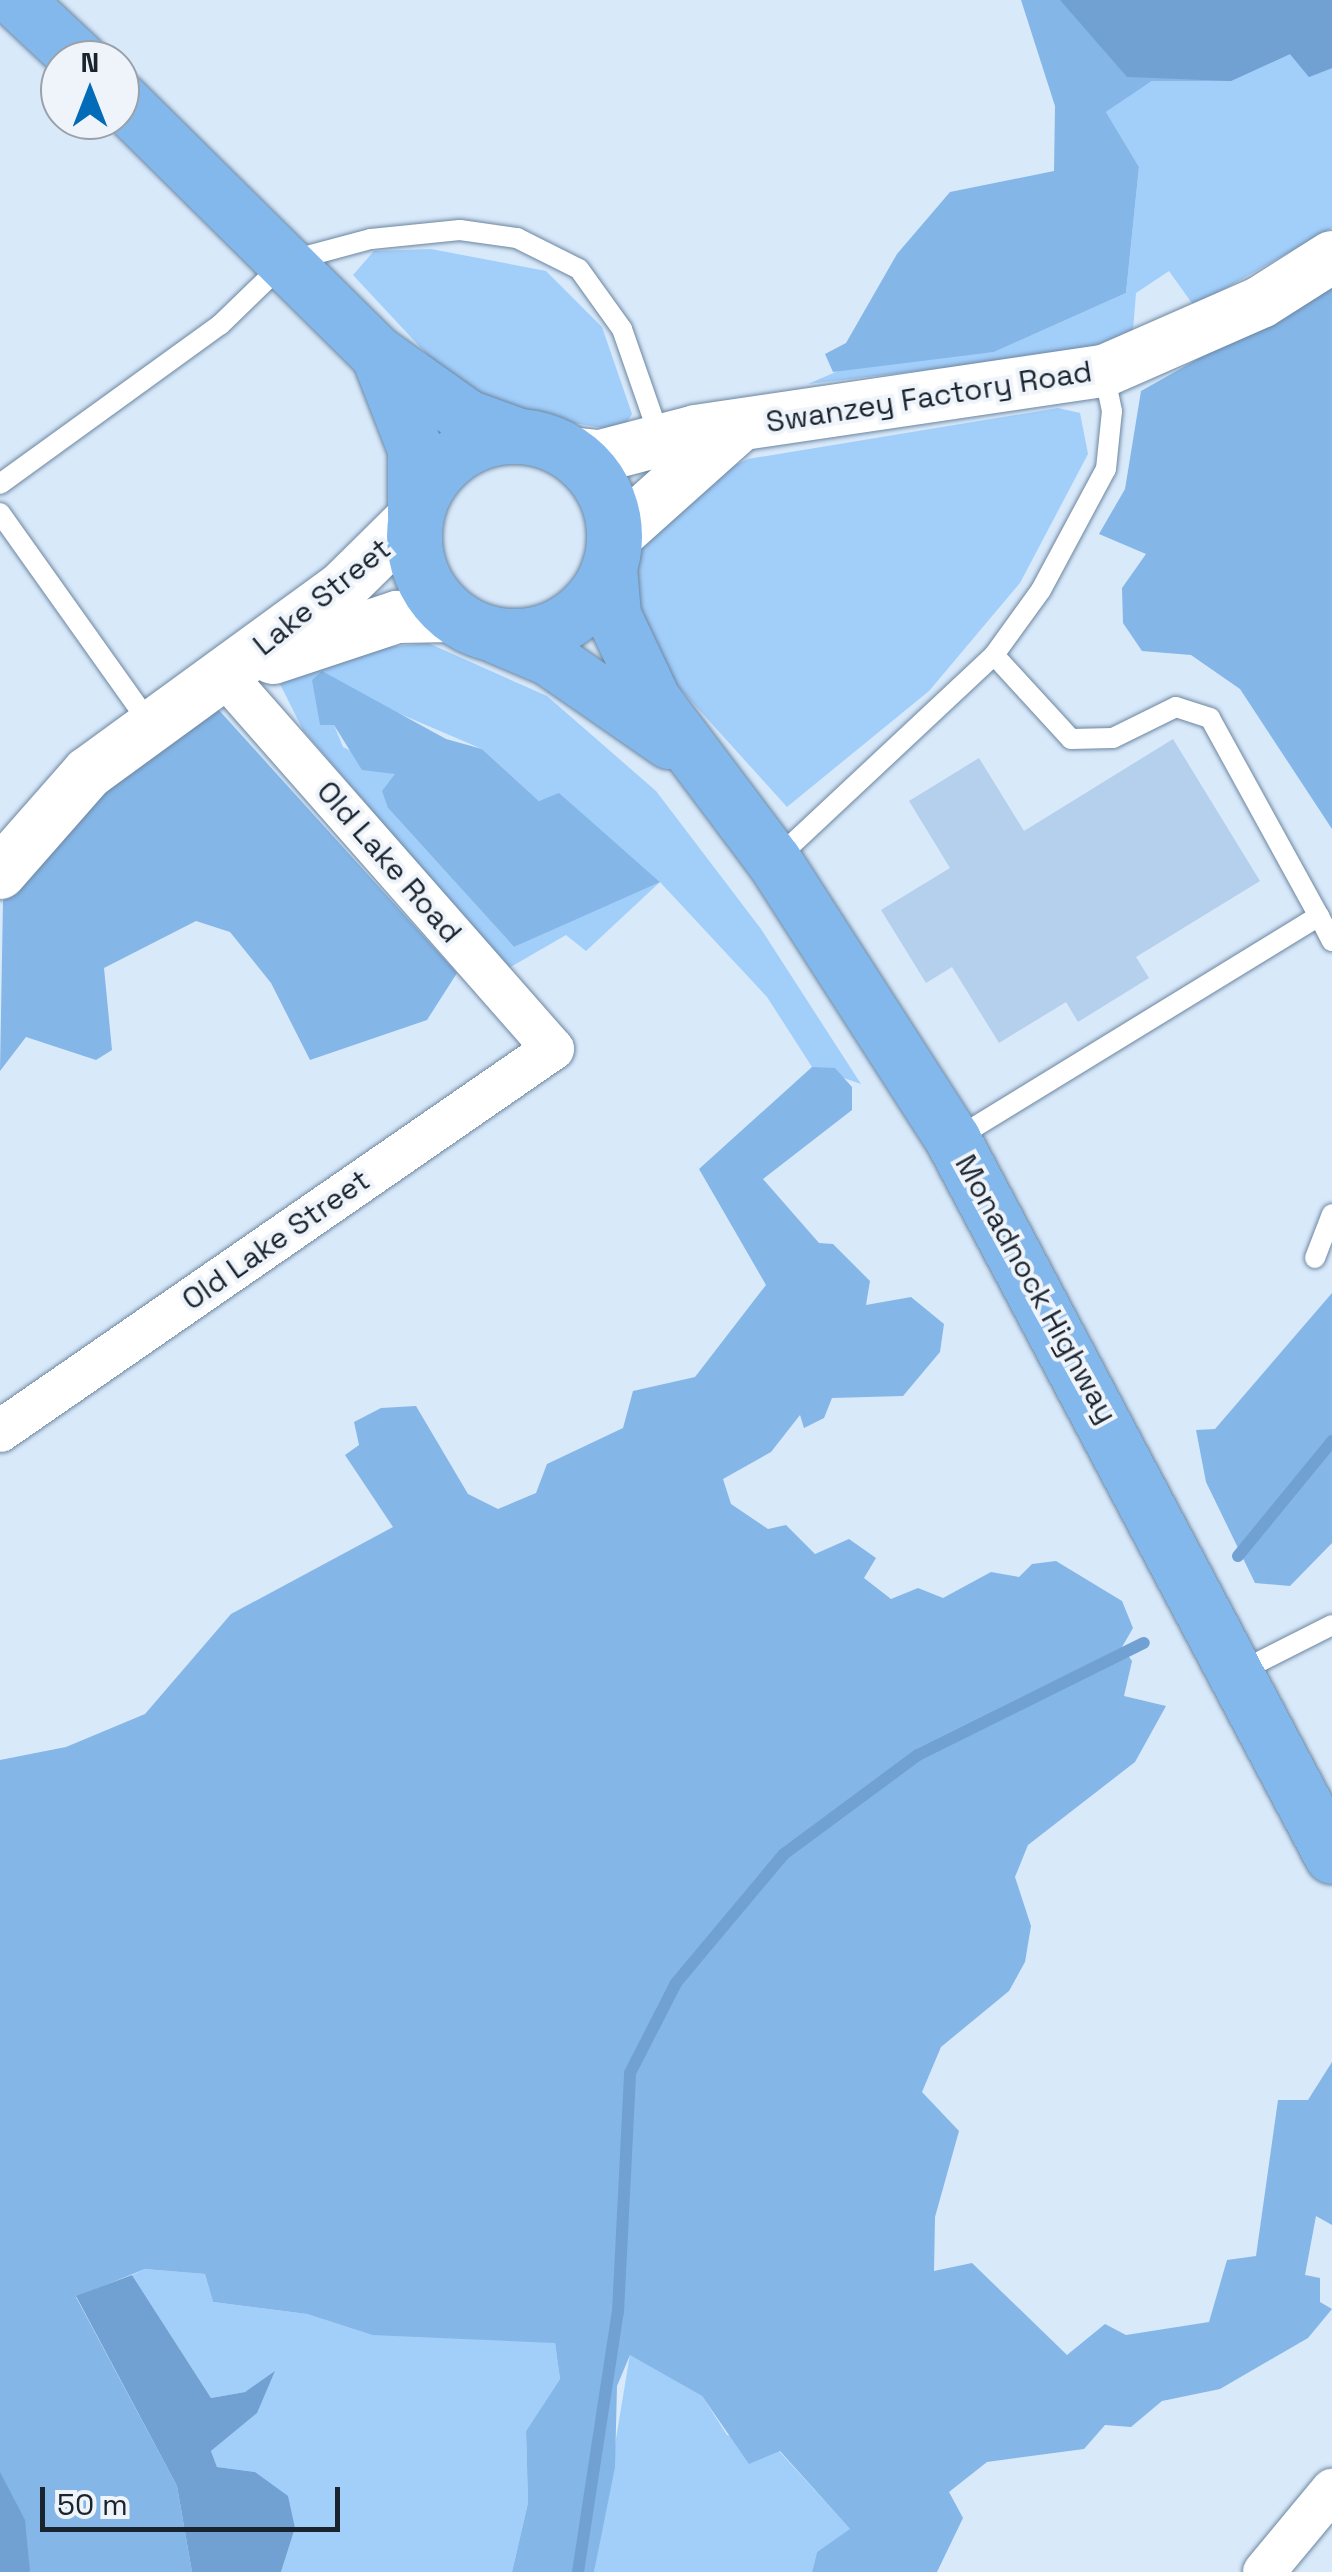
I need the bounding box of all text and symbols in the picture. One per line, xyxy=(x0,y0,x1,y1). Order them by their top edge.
north arrow xyxy=(40,40,140,140)
text: N xyxy=(81,44,99,80)
street label: Swanzey Factory Road xyxy=(763,353,1095,441)
street label: Lake Street xyxy=(246,531,398,663)
street label: Old Lake Road xyxy=(309,774,469,950)
street label: Monadnock Highway xyxy=(947,1149,1125,1429)
street label: Old Lake Street xyxy=(175,1162,377,1318)
scale bar xyxy=(45,2467,345,2529)
text: 50 m xyxy=(57,2485,128,2524)

